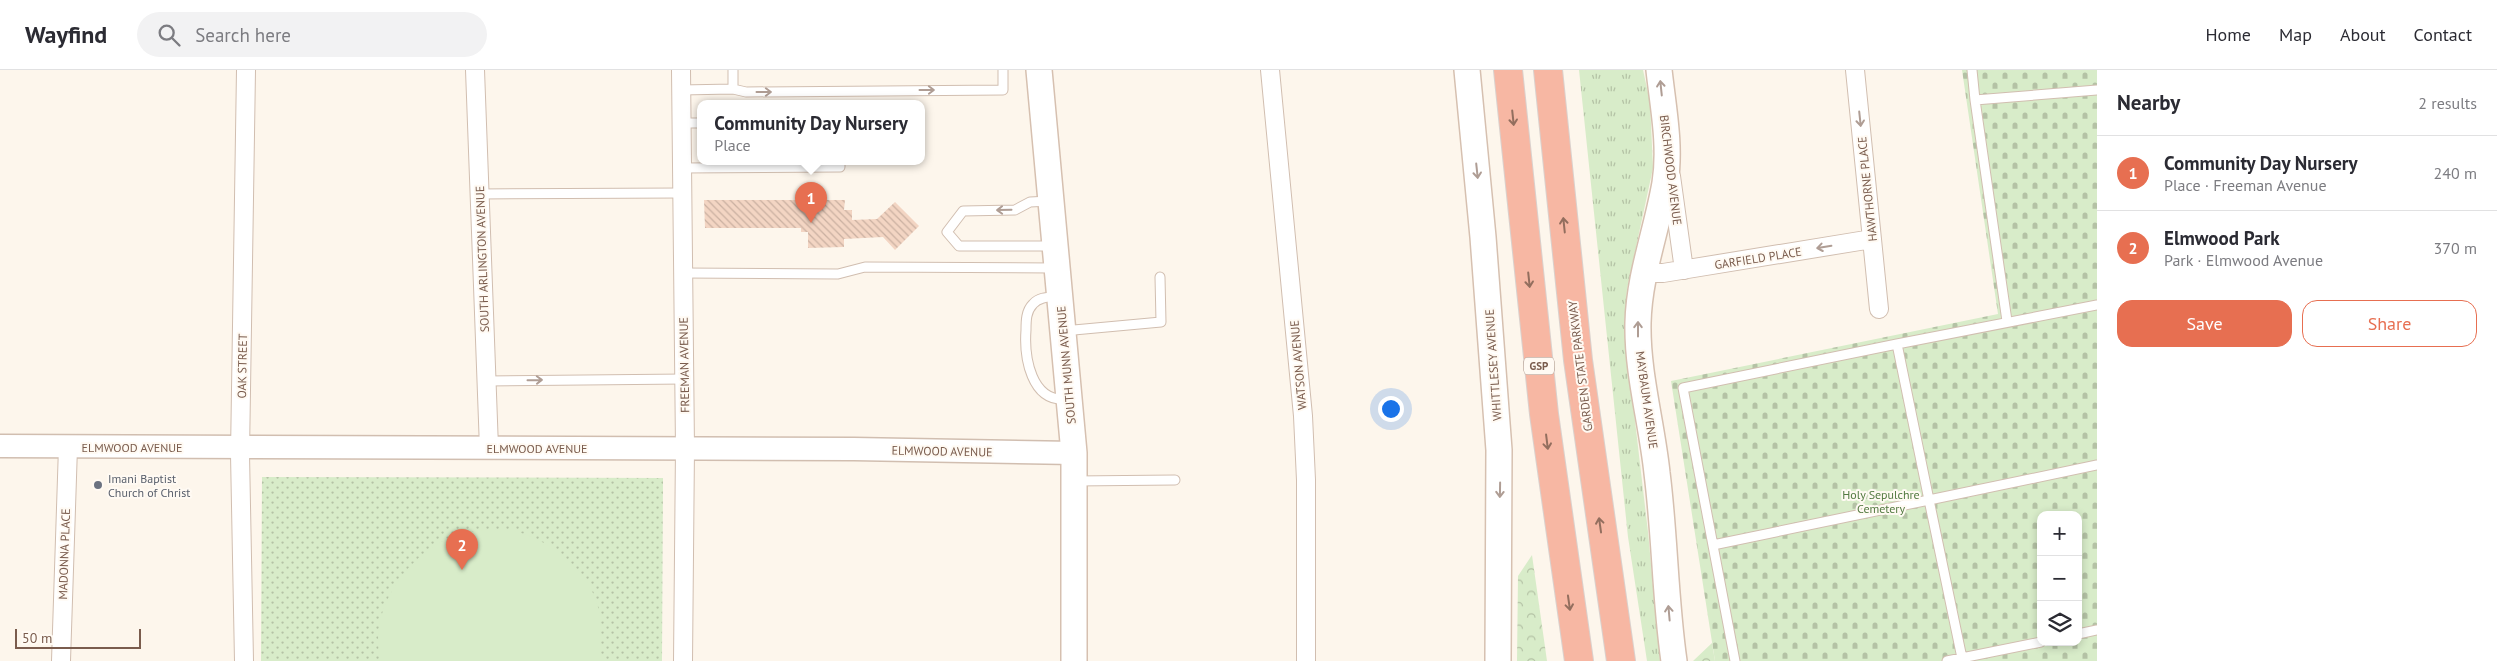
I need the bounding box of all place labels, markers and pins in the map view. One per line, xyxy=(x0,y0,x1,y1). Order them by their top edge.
pin: 1 xyxy=(795,182,827,223)
place label: Imani Baptist Church of Christ xyxy=(108,471,190,500)
marker: Imani Baptist Church of Christ xyxy=(92,479,104,491)
pin: 2 xyxy=(446,529,478,570)

